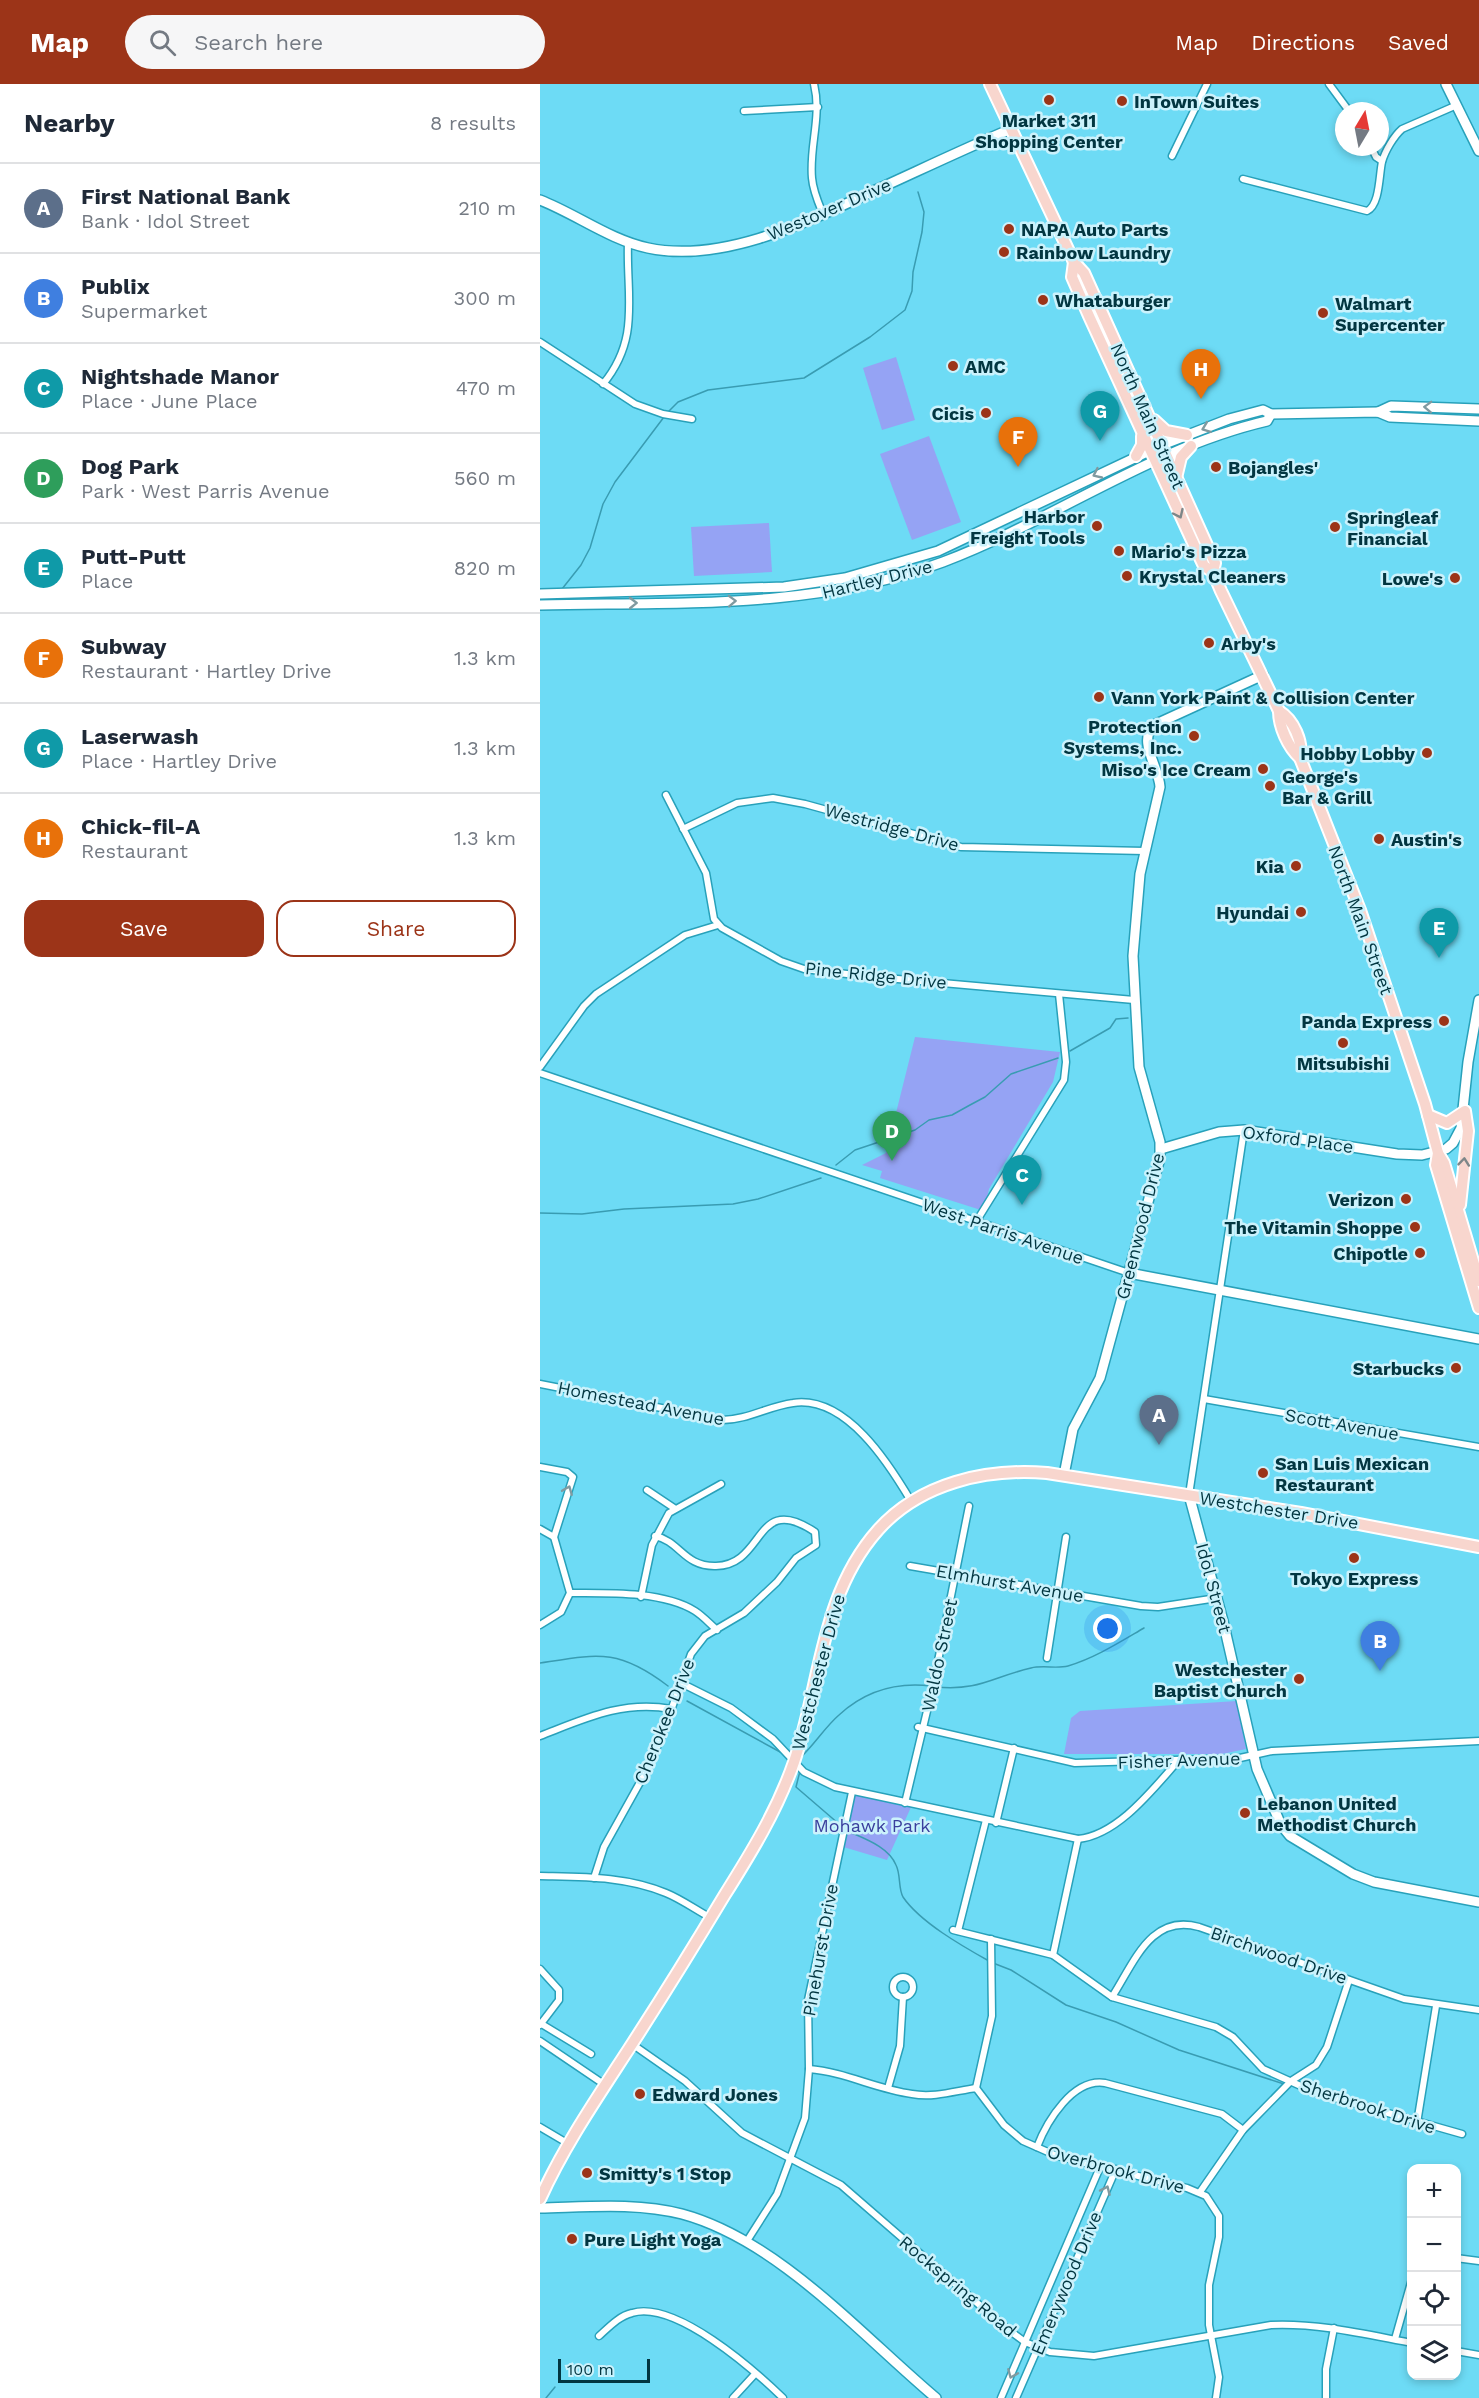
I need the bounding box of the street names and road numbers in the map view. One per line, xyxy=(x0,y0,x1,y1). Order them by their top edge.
street label: Westover Drive xyxy=(764,173,894,245)
street label: North Main Street xyxy=(1106,340,1190,492)
street label: Hartley Drive xyxy=(820,555,934,603)
street label: Westridge Drive xyxy=(822,799,962,855)
street label: North Main Street xyxy=(1324,843,1398,998)
street label: Pine Ridge Drive xyxy=(804,957,948,993)
street label: Oxford Place xyxy=(1241,1121,1355,1157)
street label: Greenwood Drive xyxy=(1112,1150,1168,1302)
street label: West Parris Avenue xyxy=(919,1193,1087,1269)
street label: Homestead Avenue xyxy=(556,1377,726,1429)
street label: Scott Avenue xyxy=(1283,1404,1401,1444)
street label: Westchester Drive xyxy=(1198,1487,1360,1533)
street label: Idol Street xyxy=(1192,1541,1236,1636)
street label: Elmhurst Avenue xyxy=(935,1560,1085,1606)
street label: Westchester Drive xyxy=(787,1592,849,1752)
street label: Waldo Street xyxy=(917,1596,961,1713)
street label: Cherokee Drive xyxy=(629,1655,699,1787)
street label: Fisher Avenue xyxy=(1117,1747,1241,1773)
street label: Pinehurst Drive xyxy=(798,1882,842,2018)
street label: Birchwood Drive xyxy=(1208,1922,1350,1988)
street label: Sherbrook Drive xyxy=(1298,2074,1438,2138)
street label: Overbrook Drive xyxy=(1045,2141,1187,2197)
street label: Emerywood Drive xyxy=(1026,2208,1106,2358)
street label: Rockspring Road xyxy=(895,2231,1021,2341)

